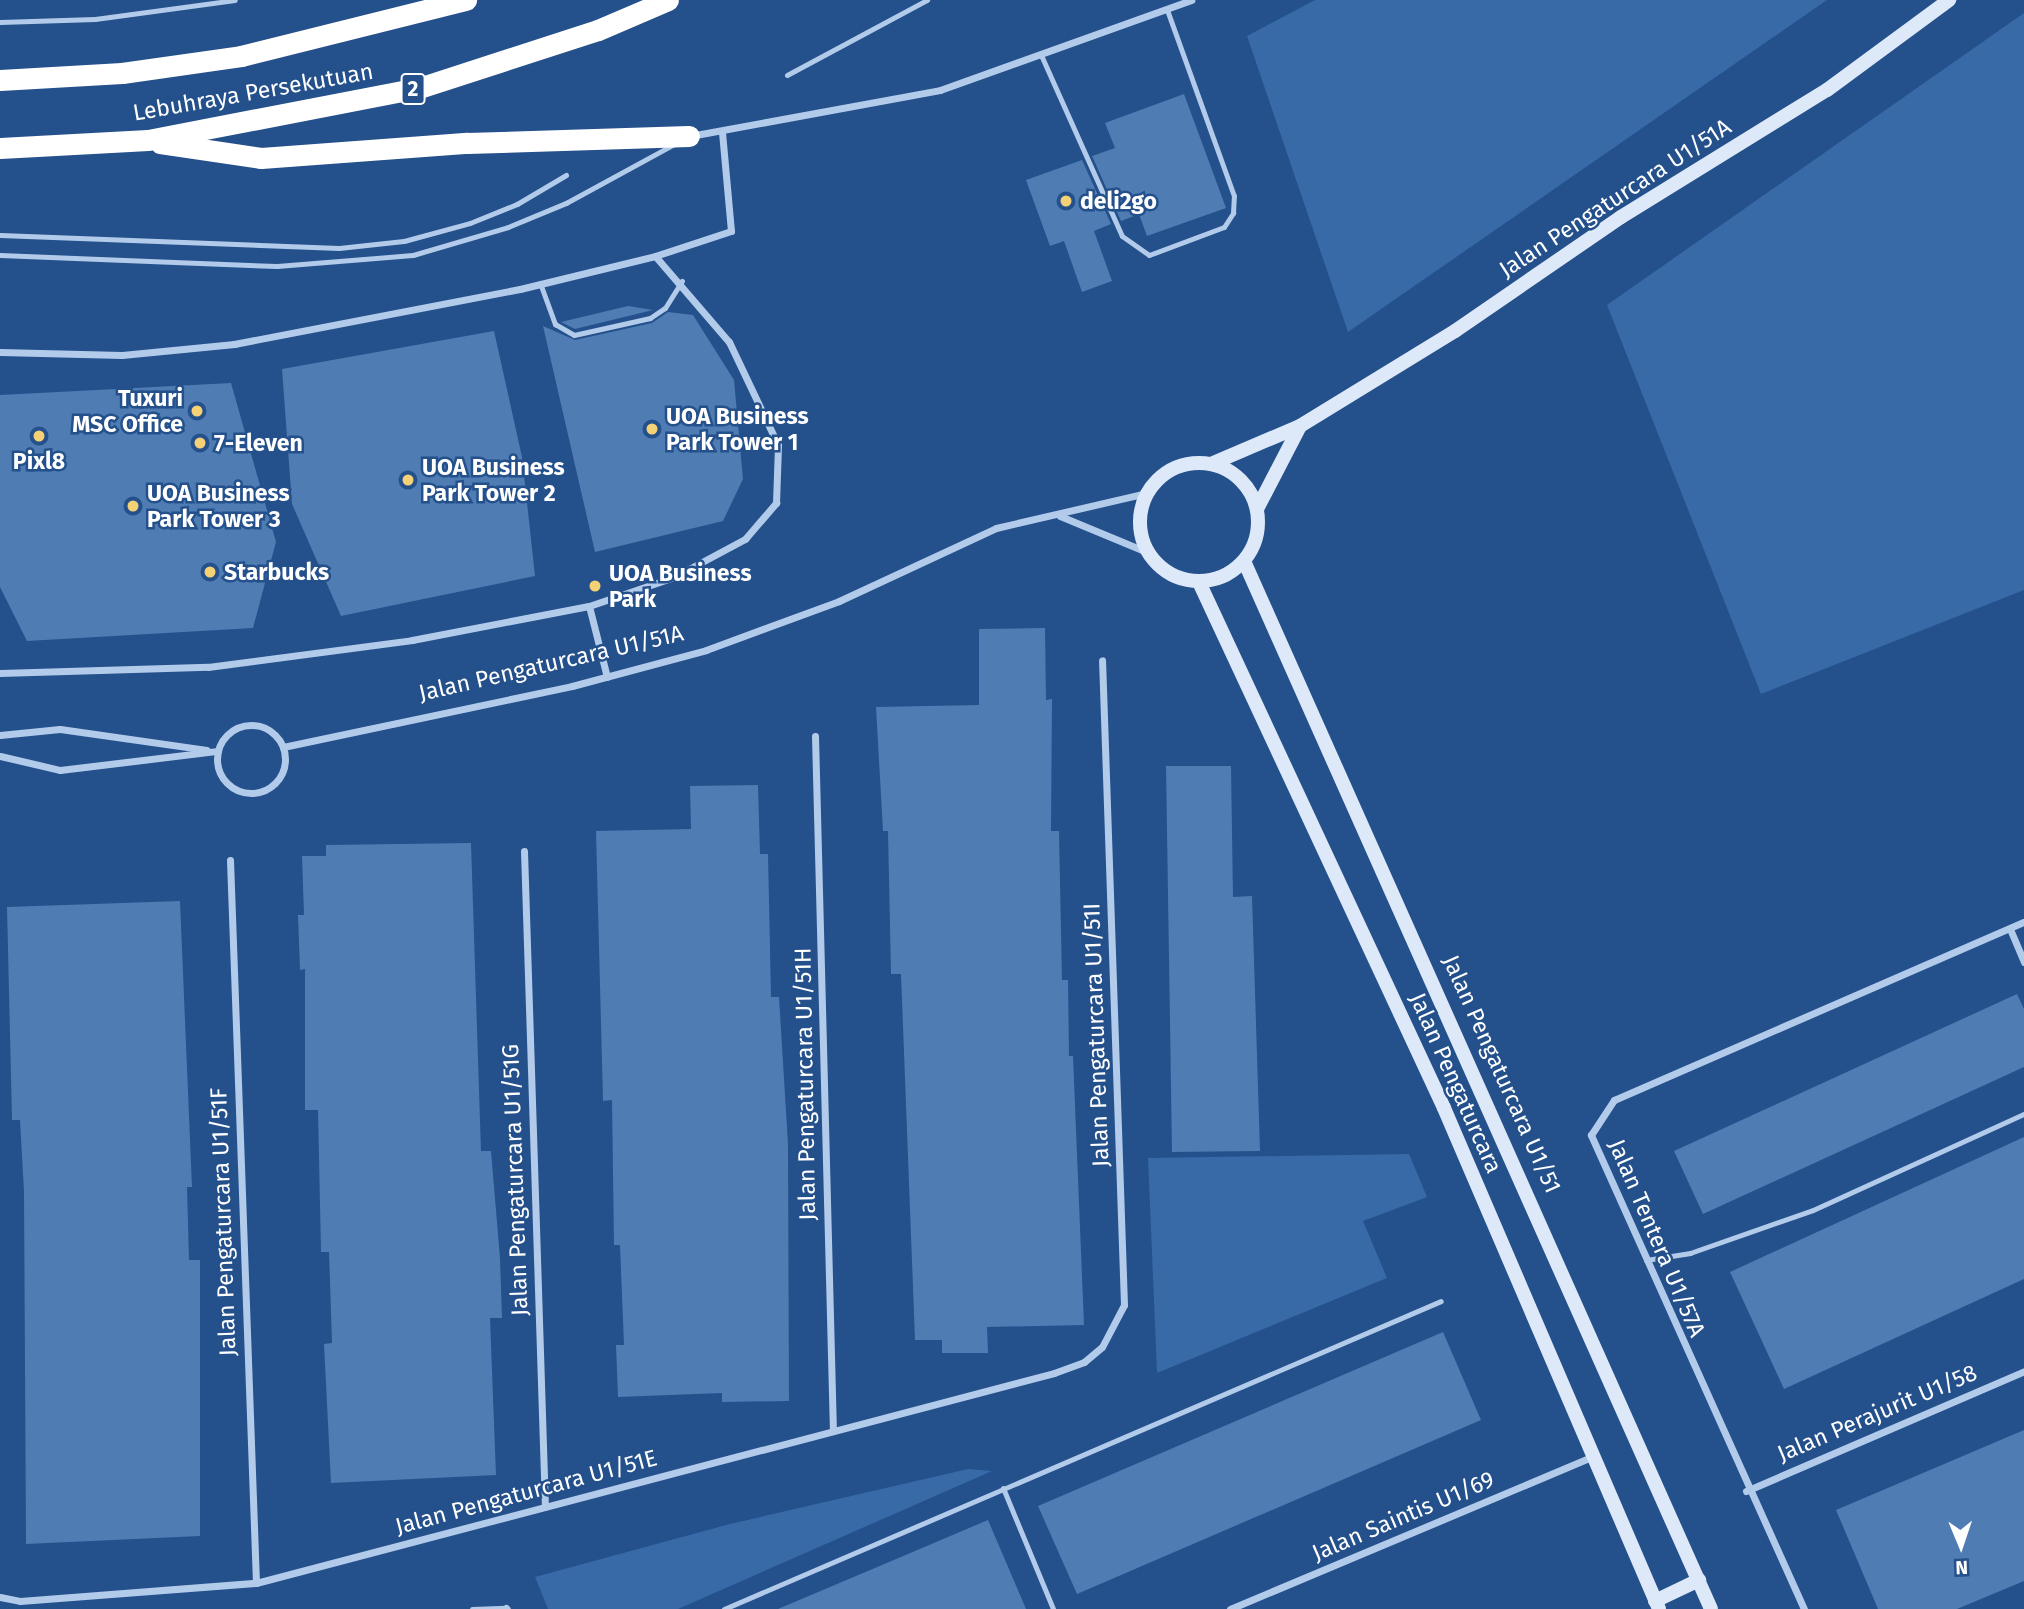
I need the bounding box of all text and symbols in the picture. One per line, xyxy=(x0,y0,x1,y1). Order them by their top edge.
street label: Lebuhraya Persekutuan xyxy=(131,57,375,127)
road number: 2 xyxy=(399,72,427,106)
street label: Jalan Pengaturcara U1/51A xyxy=(1494,113,1736,283)
place label: deli2go xyxy=(1080,187,1157,215)
marker: deli2go xyxy=(1058,193,1074,209)
place label: Tuxuri MSC Office xyxy=(72,384,183,438)
place label: UOA Business Park Tower 1 xyxy=(666,402,809,456)
marker: Tuxuri MSC Office xyxy=(189,403,205,419)
marker: UOA Business Park Tower 1 xyxy=(644,421,660,437)
marker: Pixl8 xyxy=(31,428,47,444)
place label: 7-Eleven xyxy=(214,429,303,457)
marker: 7-Eleven xyxy=(192,435,208,451)
place label: Pixl8 xyxy=(13,447,65,475)
place label: UOA Business Park Tower 2 xyxy=(422,453,565,507)
marker: UOA Business Park Tower 2 xyxy=(400,472,416,488)
place label: UOA Business Park Tower 3 xyxy=(147,479,290,533)
marker: UOA Business Park Tower 3 xyxy=(125,498,141,514)
place label: Starbucks xyxy=(224,558,329,586)
place label: UOA Business Park xyxy=(609,559,752,613)
marker: Starbucks xyxy=(202,564,218,580)
marker: UOA Business Park xyxy=(587,578,603,594)
street label: Jalan Pengaturcara U1/51A xyxy=(416,619,686,707)
street label: Jalan Pengaturcara U1/51I xyxy=(1078,902,1114,1168)
street label: Jalan Pengaturcara U1/51H xyxy=(789,947,821,1221)
street label: Jalan Pengaturcara U1/51 xyxy=(1437,951,1567,1197)
street label: Jalan Pengaturcara xyxy=(1404,989,1508,1177)
street label: Jalan Pengaturcara U1/51G xyxy=(496,1044,534,1316)
street label: Jalan Pengaturcara U1/51F xyxy=(205,1087,241,1357)
street label: Jalan Tentera U1/57A xyxy=(1603,1135,1711,1341)
street label: Jalan Perajurit U1/58 xyxy=(1773,1358,1981,1468)
street label: Jalan Pengaturcara U1/51E xyxy=(392,1444,660,1540)
street label: Jalan Saintis U1/69 xyxy=(1308,1465,1498,1567)
north arrow xyxy=(1926,1511,1996,1581)
text: N xyxy=(1955,1556,1968,1579)

